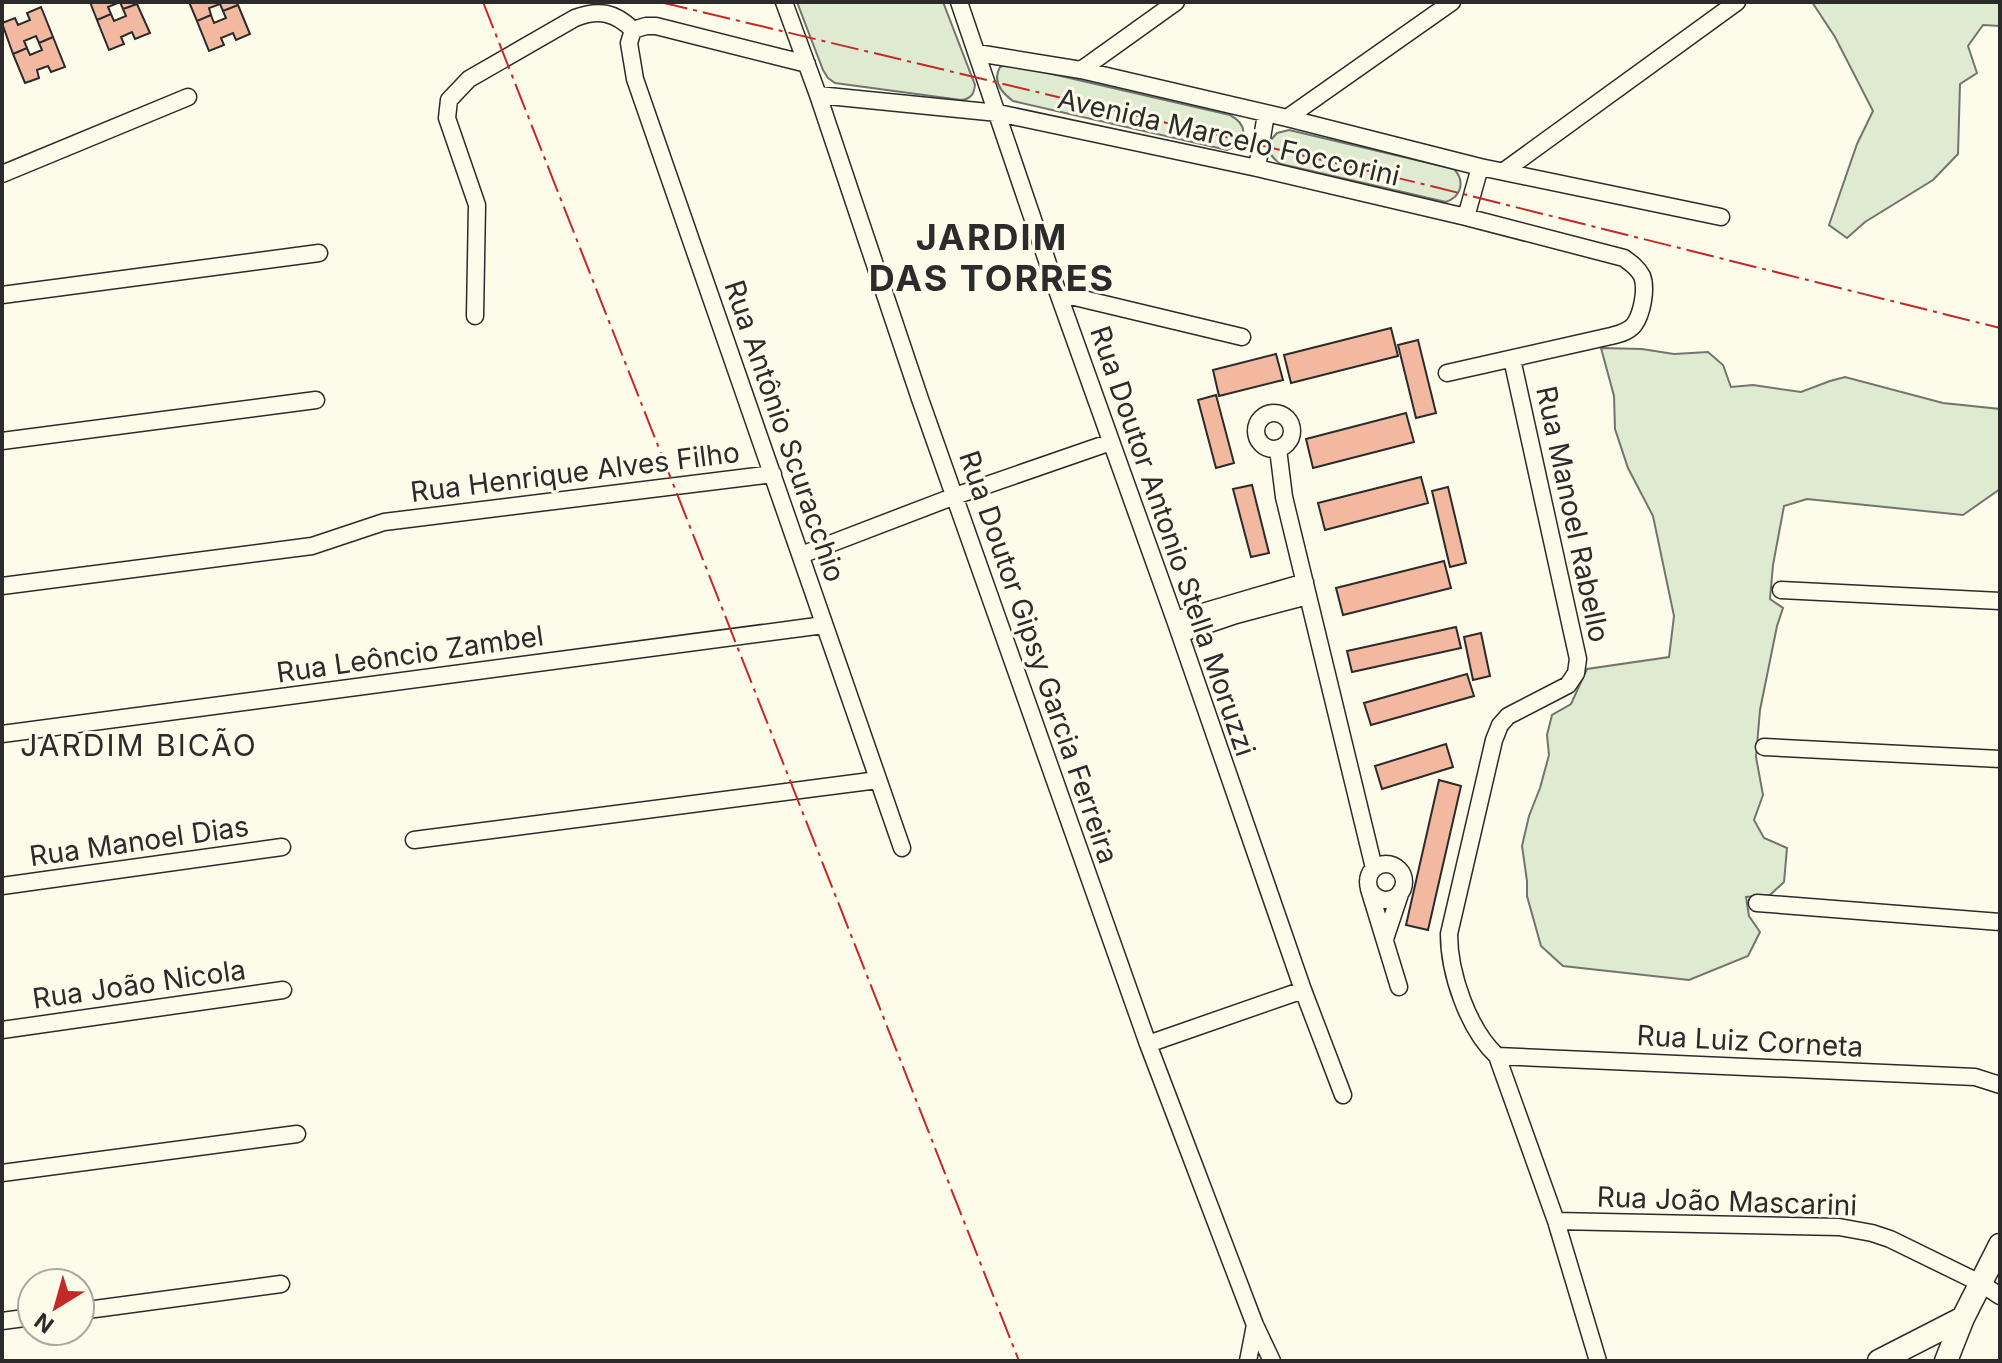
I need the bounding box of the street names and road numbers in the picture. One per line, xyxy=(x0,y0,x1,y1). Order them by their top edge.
street label: Avenida Marcelo Foccorini xyxy=(1055,81,1403,193)
street label: Rua Antônio Scuracchio xyxy=(717,276,853,586)
street label: Rua Doutor Antonio Stella Moruzzi xyxy=(1083,322,1263,760)
street label: Rua Manoel Rabello xyxy=(1529,383,1617,645)
street label: Rua Henrique Alves Filho xyxy=(408,435,742,509)
street label: Rua Doutor Gipsy Garcia Ferreira xyxy=(952,446,1126,868)
street label: Rua Leôncio Zambel xyxy=(274,618,546,690)
street label: Rua Manoel Dias xyxy=(27,809,251,873)
street label: Rua João Nicola xyxy=(30,952,248,1016)
street label: Rua Luiz Corneta xyxy=(1636,1018,1864,1064)
street label: Rua João Mascarini xyxy=(1596,1179,1858,1223)

